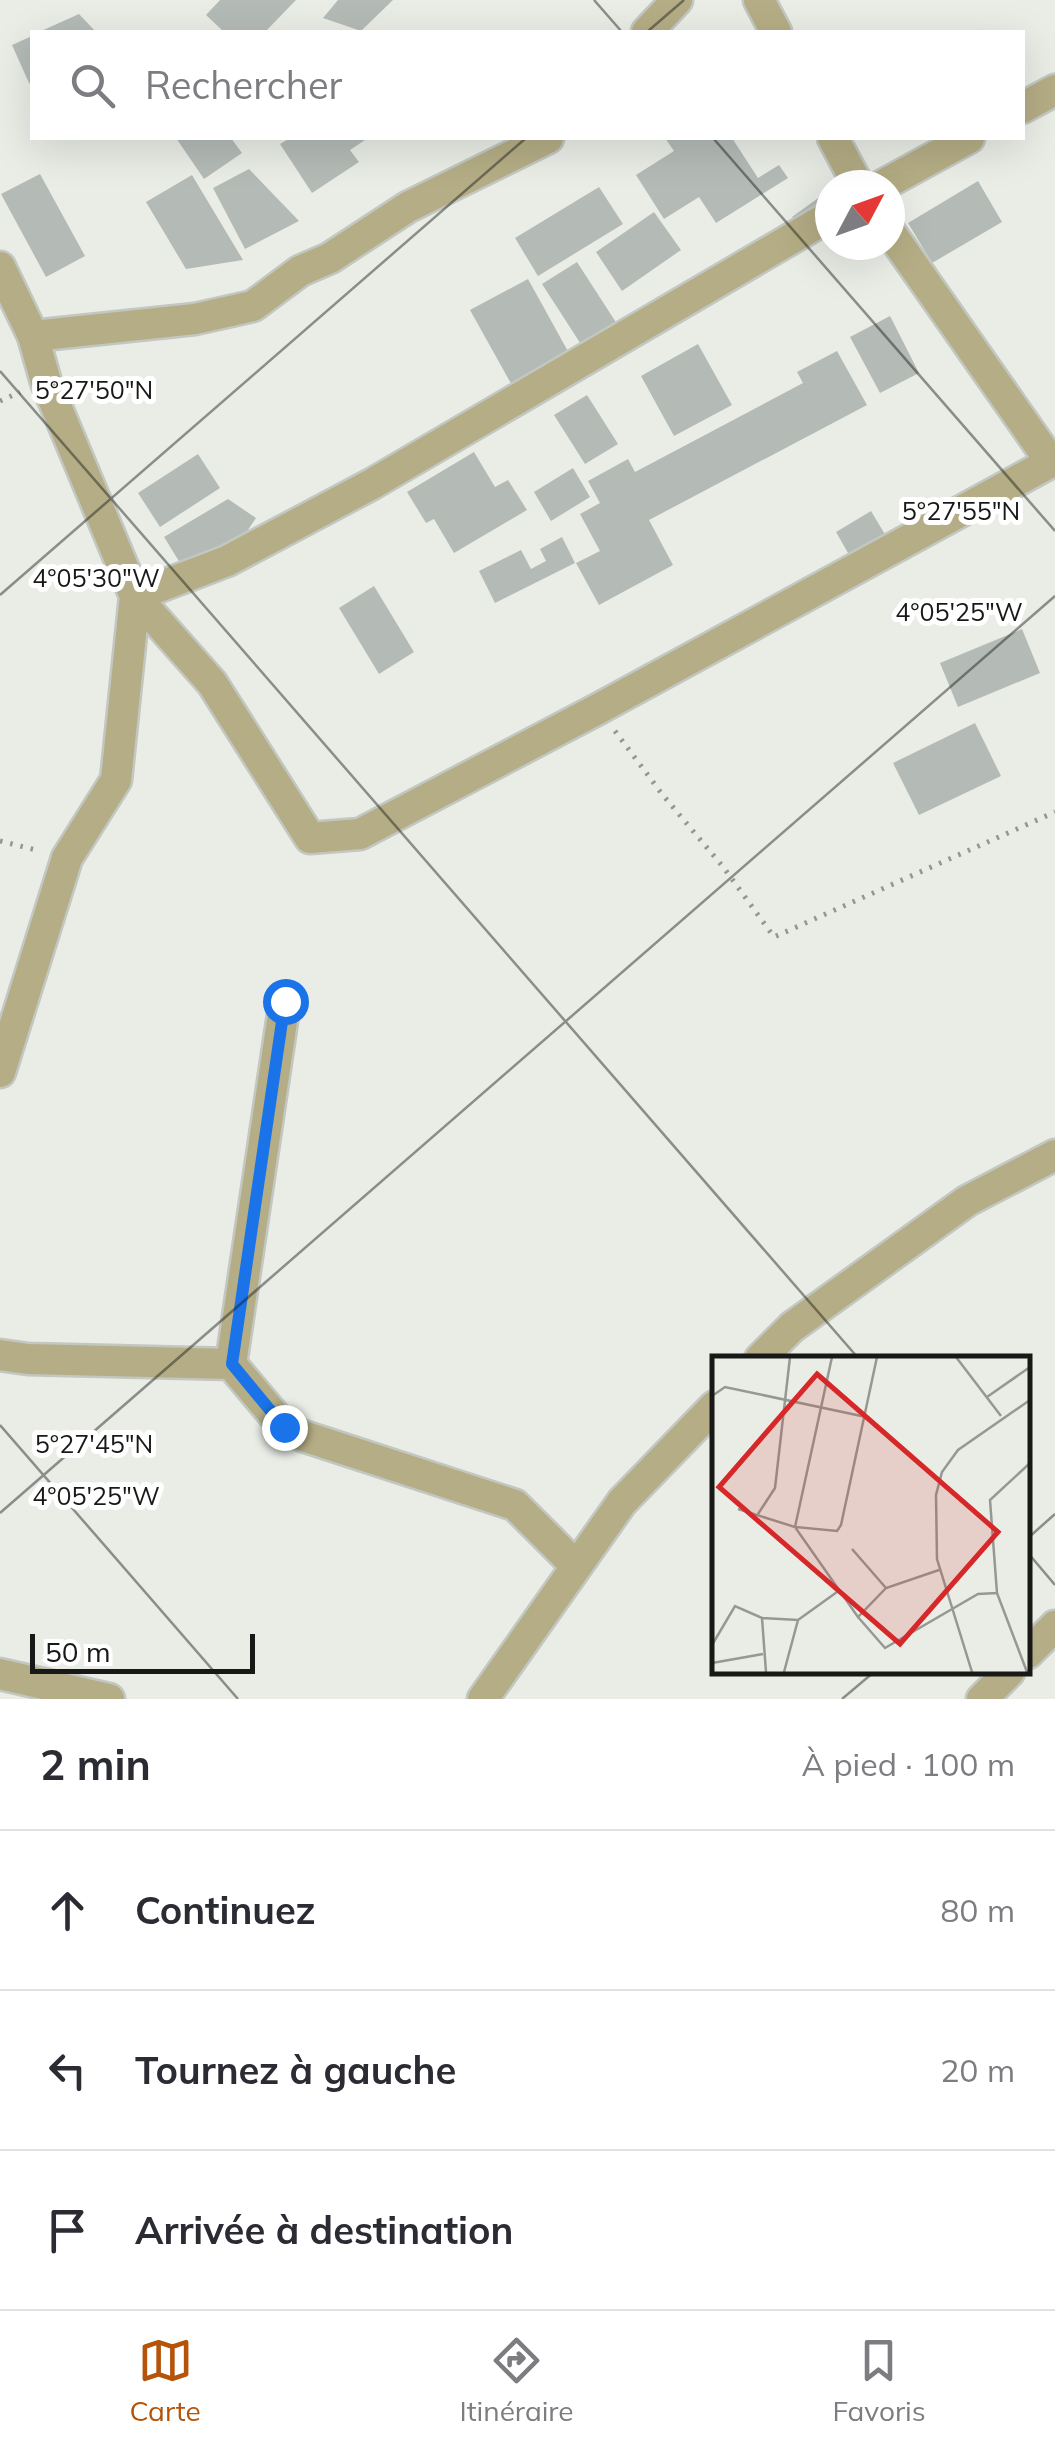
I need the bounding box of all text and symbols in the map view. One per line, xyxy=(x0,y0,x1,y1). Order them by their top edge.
search box xyxy=(30,30,1025,140)
icon: search xyxy=(65,58,120,113)
text: Rechercher xyxy=(145,61,342,109)
north arrow xyxy=(815,170,905,260)
text: 5°27'50"N xyxy=(35,374,153,405)
text: 5°27'55"N xyxy=(902,495,1020,526)
text: 4°05'30"W xyxy=(32,562,160,593)
text: 4°05'25"W xyxy=(895,596,1023,627)
route start xyxy=(263,979,309,1025)
inset map xyxy=(712,1356,1030,1674)
route end xyxy=(262,1405,308,1451)
text: 5°27'45"N xyxy=(35,1428,153,1459)
text: 4°05'25"W xyxy=(32,1480,160,1511)
scale bar xyxy=(30,1629,255,1674)
text: 50 m xyxy=(45,1634,111,1669)
text: 2 min xyxy=(40,1738,151,1791)
text: À pied · 100 m xyxy=(802,1744,1015,1784)
icon: ahead xyxy=(40,1883,95,1938)
text: Continuez xyxy=(135,1886,316,1934)
text: 80 m xyxy=(940,1890,1015,1930)
icon: left xyxy=(40,2043,95,2098)
text: Tournez à gauche xyxy=(135,2046,456,2094)
text: 20 m xyxy=(940,2050,1015,2090)
icon: arrive xyxy=(40,2203,95,2258)
text: Arrivée à destination xyxy=(135,2206,513,2254)
tab: Carte xyxy=(129,2333,201,2428)
tab: Itinéraire xyxy=(460,2333,574,2428)
tab: Favoris xyxy=(832,2333,926,2428)

